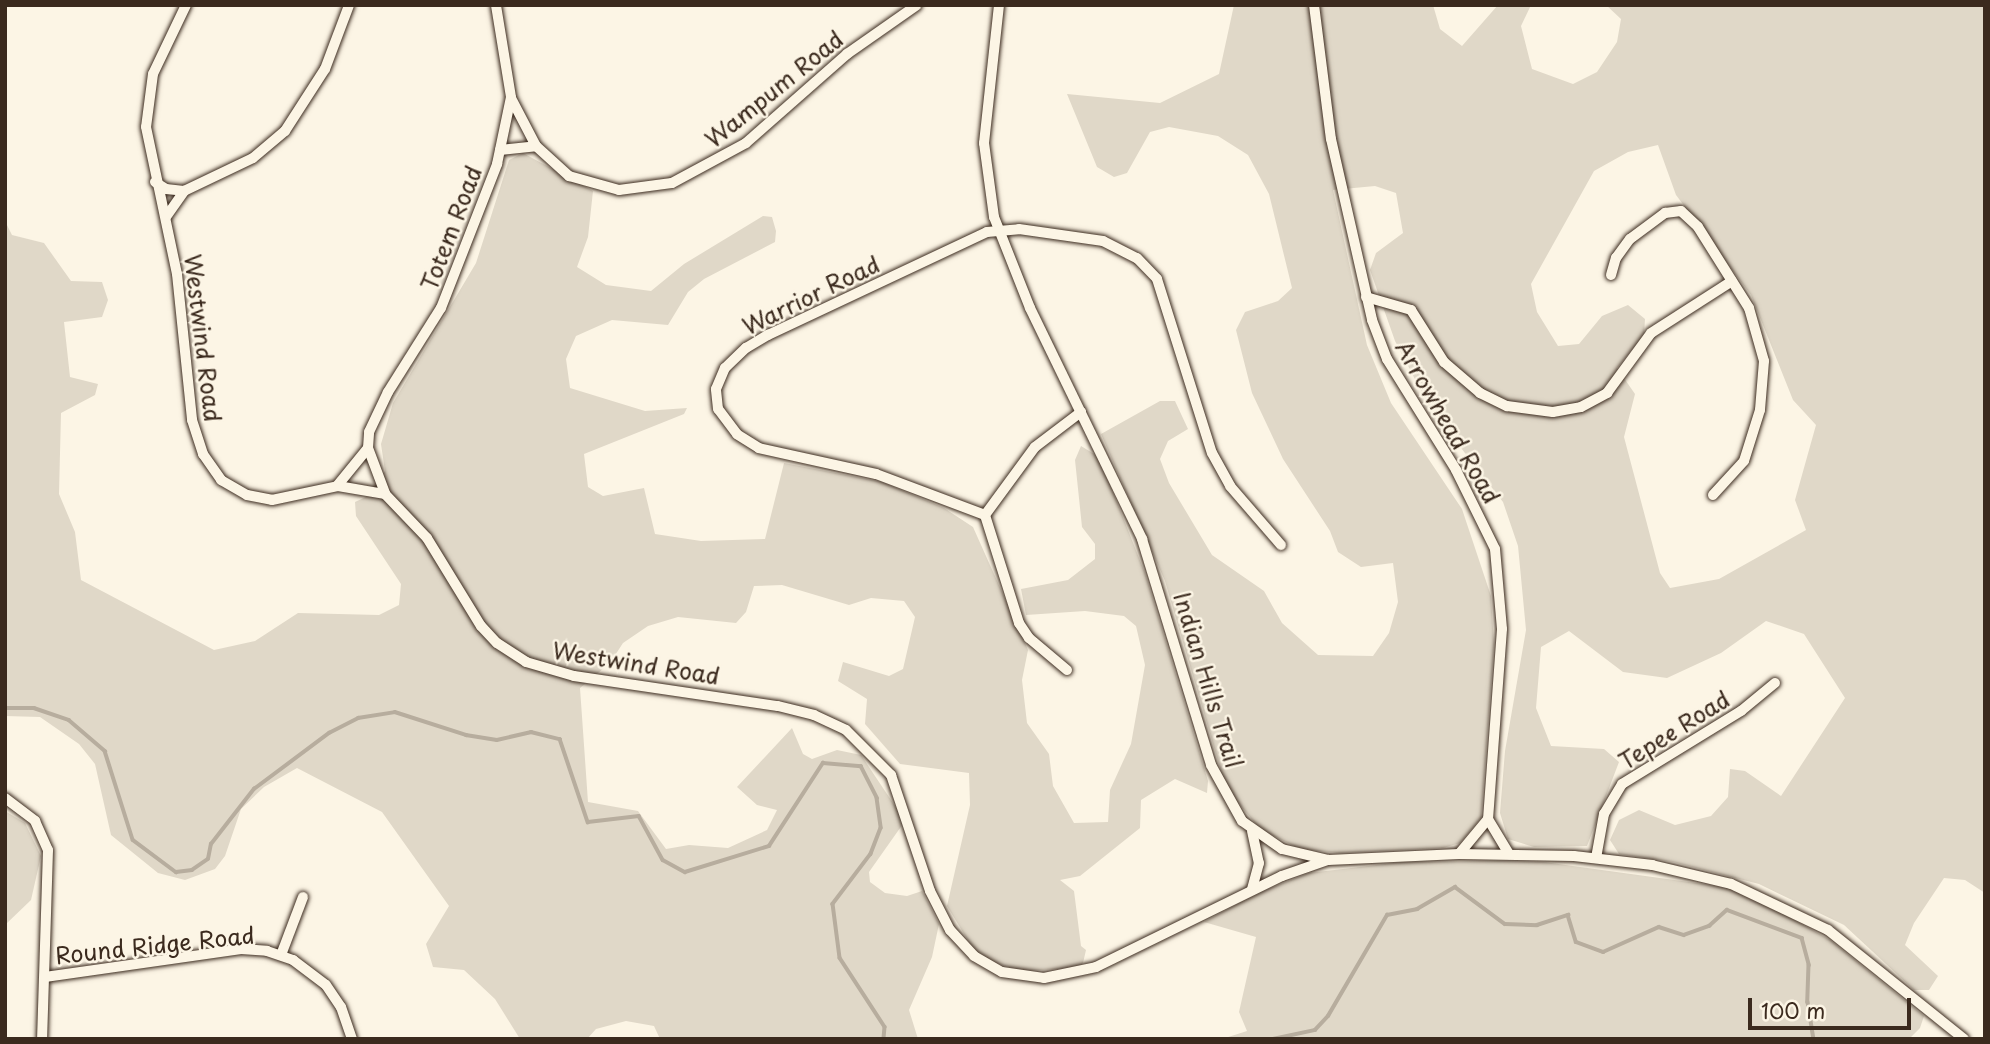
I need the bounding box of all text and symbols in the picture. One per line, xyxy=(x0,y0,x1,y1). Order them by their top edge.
street label: Wampum Road xyxy=(699,25,849,153)
street label: Totem Road xyxy=(415,162,487,294)
street label: Warrior Road xyxy=(738,250,884,340)
street label: Westwind Road xyxy=(179,252,227,424)
street label: Arrowhead Road xyxy=(1390,335,1506,509)
street label: Indian Hills Trail xyxy=(1168,588,1248,772)
street label: Westwind Road xyxy=(550,636,722,690)
street label: Tepee Road xyxy=(1613,684,1735,776)
street label: Round Ridge Road xyxy=(54,921,256,969)
scale bar xyxy=(1752,984,1915,1028)
text: 100 m xyxy=(1761,994,1825,1026)

